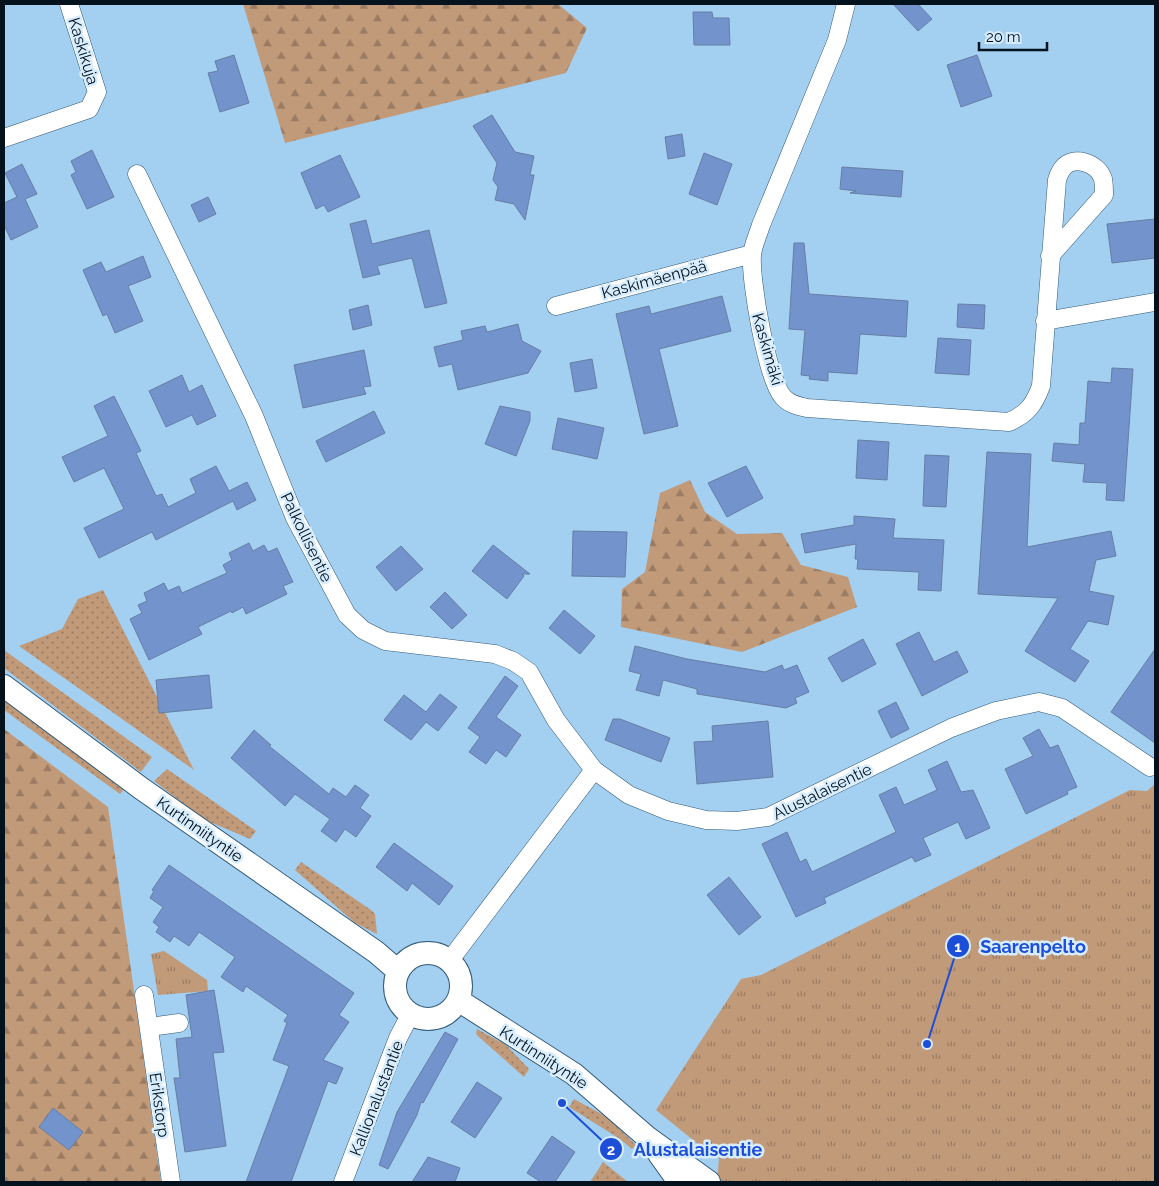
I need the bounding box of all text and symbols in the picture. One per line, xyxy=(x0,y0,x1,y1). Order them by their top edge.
street label: Kaskikuja xyxy=(64,15,103,87)
scale bar xyxy=(979,20,1046,52)
text: 20 m xyxy=(986,28,1021,46)
street label: Kaskimäenpää xyxy=(599,256,709,303)
street label: Kaskimäki xyxy=(748,311,787,387)
street label: Palkollisentie xyxy=(277,489,336,585)
street label: Alustalaisentie xyxy=(770,759,875,824)
street label: Kurtinniityntie xyxy=(153,793,247,866)
callout: Saarenpelto xyxy=(945,930,1096,963)
text: Saarenpelto xyxy=(980,936,1086,957)
text: 1 xyxy=(954,938,962,956)
street label: Kurtinniityntie xyxy=(496,1022,591,1093)
street label: Kallionalustantie xyxy=(346,1038,407,1158)
street label: Erikstorp xyxy=(146,1071,173,1139)
callout: Alustalaisentie xyxy=(598,1133,772,1166)
text: Alustalaisentie xyxy=(634,1139,762,1160)
text: 2 xyxy=(607,1141,615,1159)

